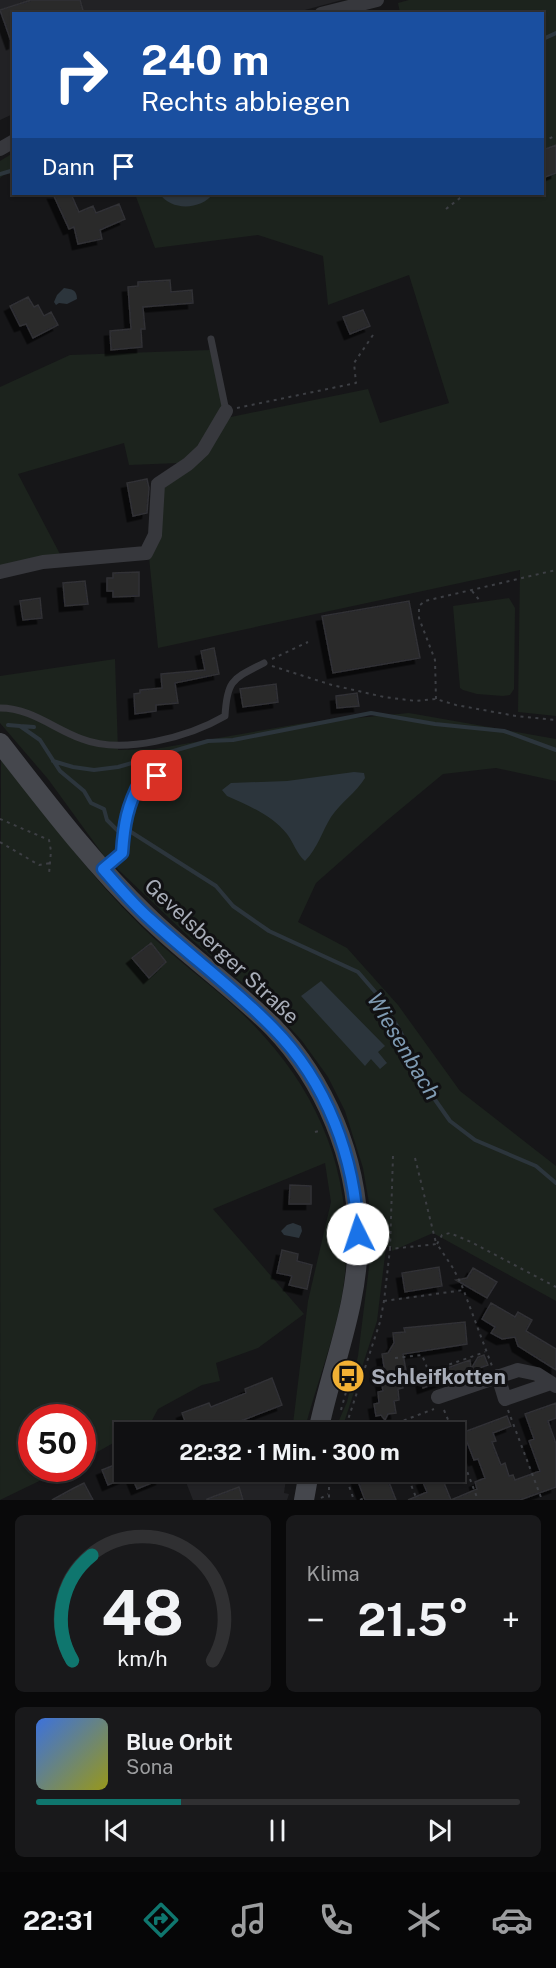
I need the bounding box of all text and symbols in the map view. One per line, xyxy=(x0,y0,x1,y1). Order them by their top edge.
text: 240 m xyxy=(141,35,269,84)
icon: right xyxy=(42,36,120,114)
text: Rechts abbiegen xyxy=(141,85,350,117)
icon: arrive xyxy=(107,150,140,183)
text: Dann xyxy=(42,154,95,180)
pin xyxy=(131,750,182,801)
icon: arrive xyxy=(140,759,173,792)
street label: Gevelsberger Straße xyxy=(140,873,304,1029)
water label: Wiesenbach xyxy=(362,988,446,1104)
position arrow xyxy=(326,1202,390,1266)
bus stop icon: Schleifkotten xyxy=(330,1358,366,1394)
place label: Schleifkotten xyxy=(371,1364,506,1389)
speed limit sign: 50 xyxy=(18,1404,96,1482)
text: 22:32 · 1 Min. · 300 m xyxy=(179,1439,400,1465)
text: Klima xyxy=(307,1562,360,1586)
text: 48 xyxy=(101,1576,184,1649)
text: 21.5° xyxy=(357,1593,469,1646)
text: − xyxy=(307,1601,325,1639)
text: + xyxy=(502,1601,520,1639)
text: km/h xyxy=(118,1646,168,1671)
text: Blue Orbit xyxy=(126,1729,233,1755)
text: Sona xyxy=(126,1755,173,1779)
icon: previous xyxy=(100,1814,133,1847)
icon: pause xyxy=(261,1814,294,1847)
icon: next xyxy=(423,1814,456,1847)
icon: directions xyxy=(140,1899,182,1941)
icon: music xyxy=(228,1899,270,1941)
icon: phone xyxy=(315,1899,357,1941)
icon: climate xyxy=(403,1899,445,1941)
icon: car xyxy=(491,1899,533,1941)
text: 22:31 xyxy=(23,1904,94,1936)

